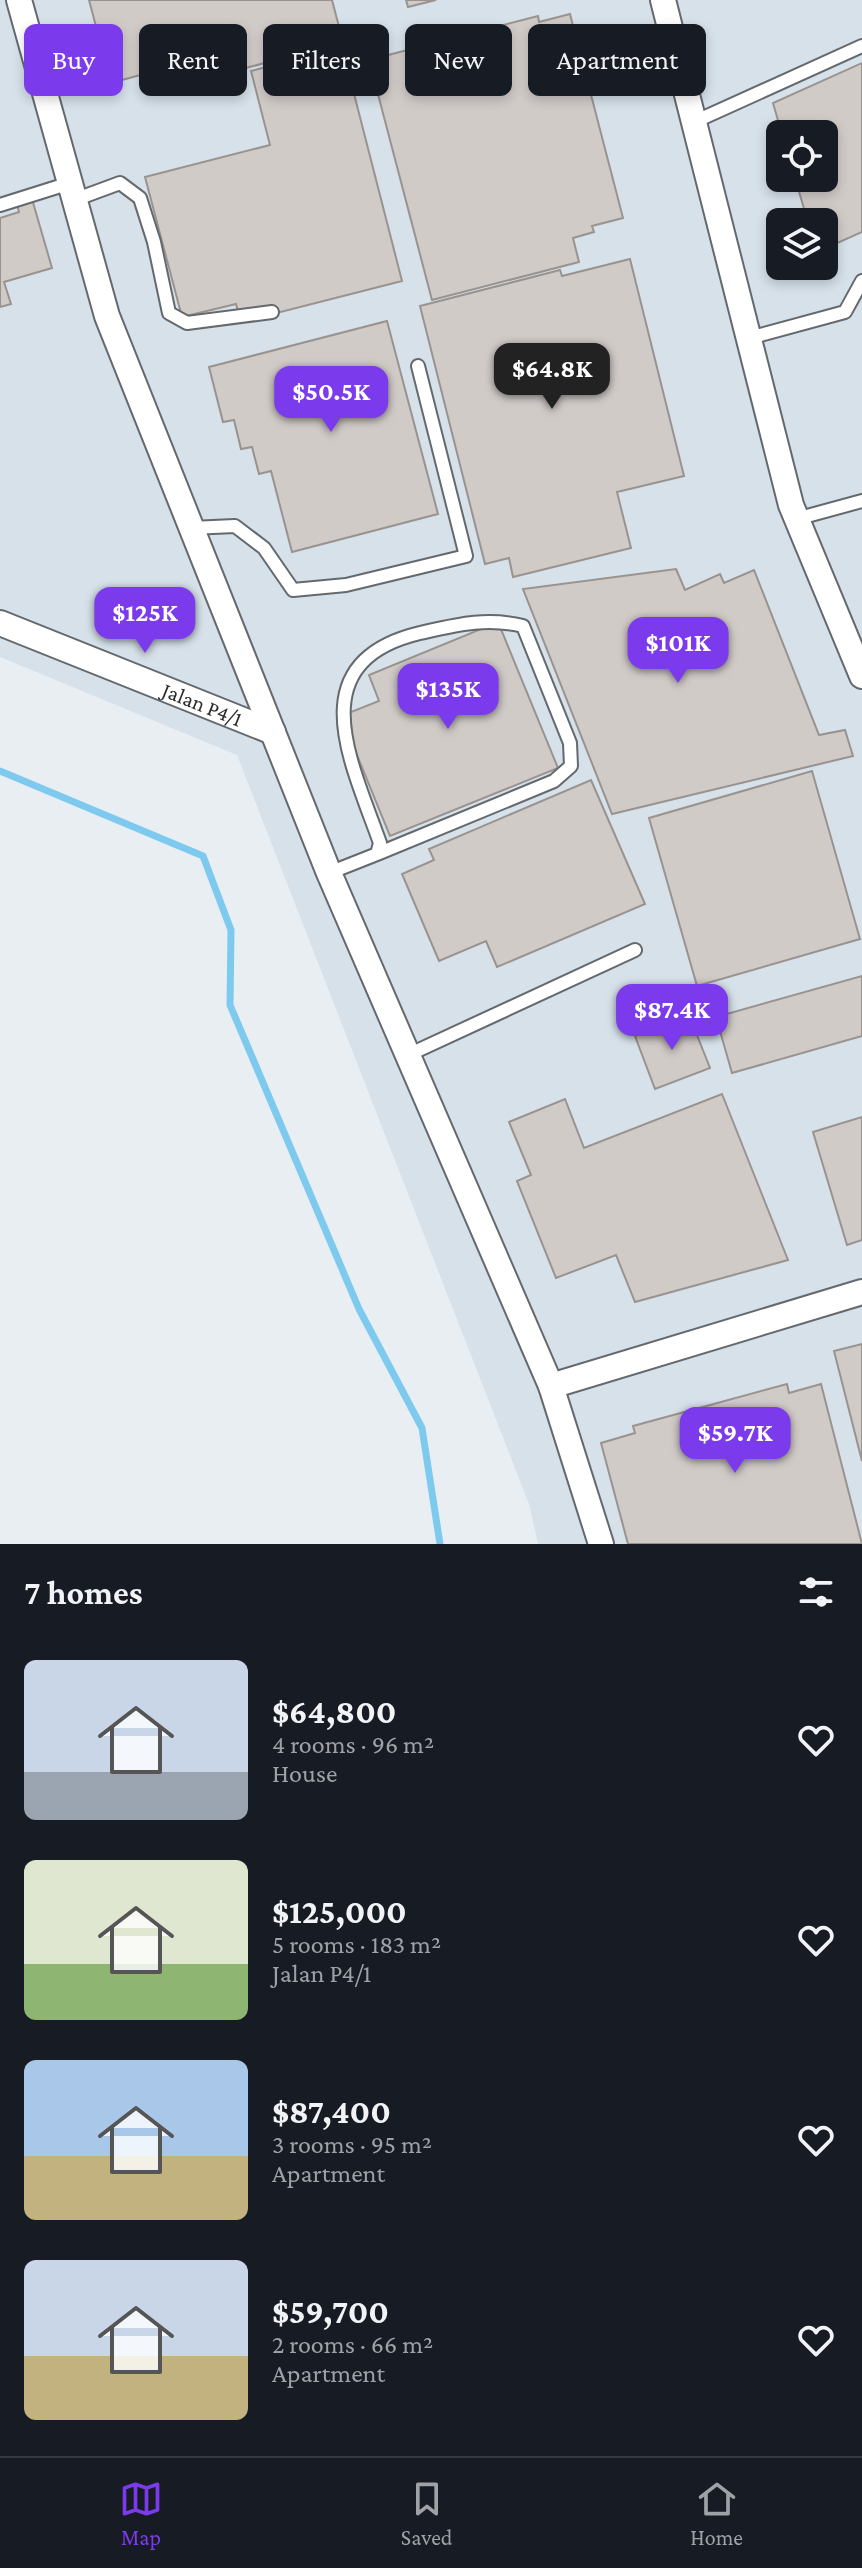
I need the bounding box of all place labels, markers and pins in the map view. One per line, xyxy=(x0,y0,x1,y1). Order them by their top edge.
pin: $64.8K xyxy=(487,343,617,411)
pin: $50.5K xyxy=(266,366,396,434)
pin: $125K xyxy=(89,587,201,655)
pin: $101K xyxy=(622,617,734,685)
pin: $135K xyxy=(392,663,504,731)
pin: $87.4K xyxy=(607,984,737,1052)
pin: $59.7K xyxy=(670,1407,800,1475)

